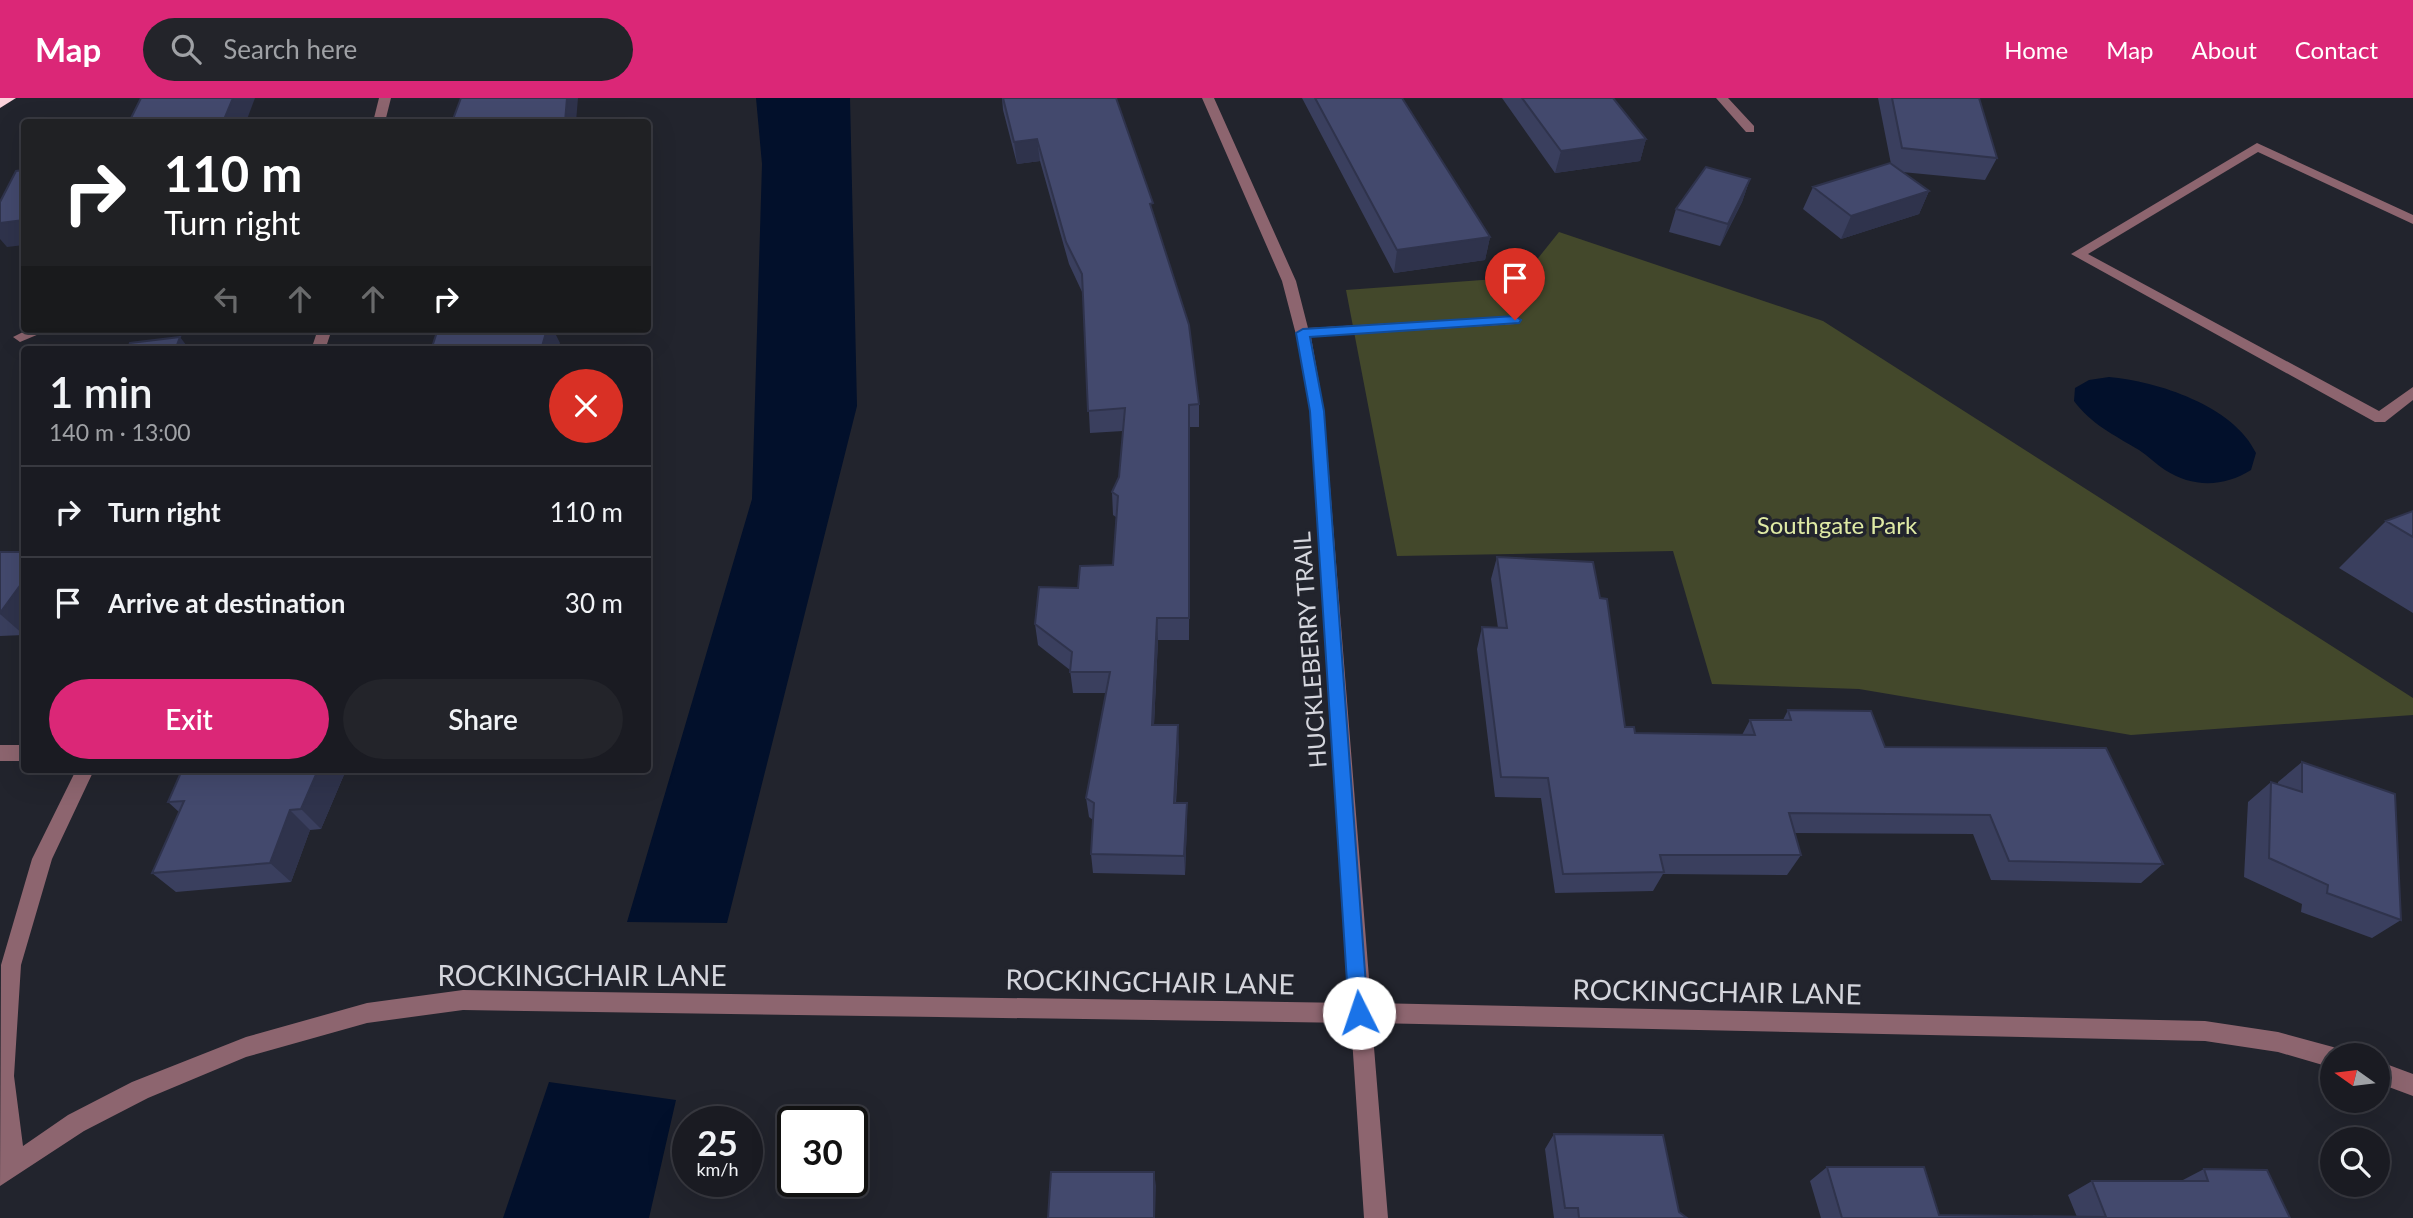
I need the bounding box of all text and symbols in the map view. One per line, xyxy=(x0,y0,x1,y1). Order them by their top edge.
search box xyxy=(143,18,633,81)
text: Map xyxy=(35,29,101,69)
icon: search xyxy=(167,30,205,68)
text: Search here xyxy=(223,33,357,65)
text: Home xyxy=(2004,35,2068,64)
text: Map xyxy=(2106,35,2154,64)
text: About xyxy=(2192,35,2257,64)
text: Contact xyxy=(2295,35,2378,64)
text: 110 m xyxy=(164,144,302,202)
icon: right xyxy=(49,147,140,238)
text: Turn right xyxy=(164,203,300,242)
pin xyxy=(1485,248,1545,320)
icon: arrive xyxy=(1496,259,1534,297)
icon: left xyxy=(208,280,246,318)
icon: ahead xyxy=(281,280,319,318)
icon: ahead xyxy=(354,280,392,318)
icon: right xyxy=(427,280,465,318)
text: 1 min xyxy=(49,367,153,417)
button: close xyxy=(549,369,623,443)
text: 140 m · 13:00 xyxy=(49,418,191,446)
icon: right xyxy=(49,493,87,531)
text: Turn right xyxy=(108,496,221,528)
text: 110 m xyxy=(550,496,623,528)
park label: Southgate Park xyxy=(1757,510,1918,539)
street label: HUCKLEBERRY TRAIL xyxy=(1286,531,1332,769)
icon: arrive xyxy=(49,584,87,622)
text: Arrive at destination xyxy=(108,587,345,619)
text: 30 m xyxy=(565,587,623,619)
button: Exit xyxy=(49,679,329,759)
button: Share xyxy=(343,679,623,759)
street label: ROCKINGCHAIR LANE xyxy=(437,958,727,992)
street label: ROCKINGCHAIR LANE xyxy=(1005,961,1295,1001)
street label: ROCKINGCHAIR LANE xyxy=(1572,971,1862,1011)
position arrow xyxy=(1322,976,1396,1050)
north arrow xyxy=(2320,1043,2390,1113)
map controls xyxy=(2320,1043,2390,1197)
speed limit sign: 30 xyxy=(777,1106,868,1197)
text: 25 xyxy=(697,1121,738,1163)
button: search xyxy=(2320,1127,2390,1197)
text: km/h xyxy=(696,1158,739,1180)

